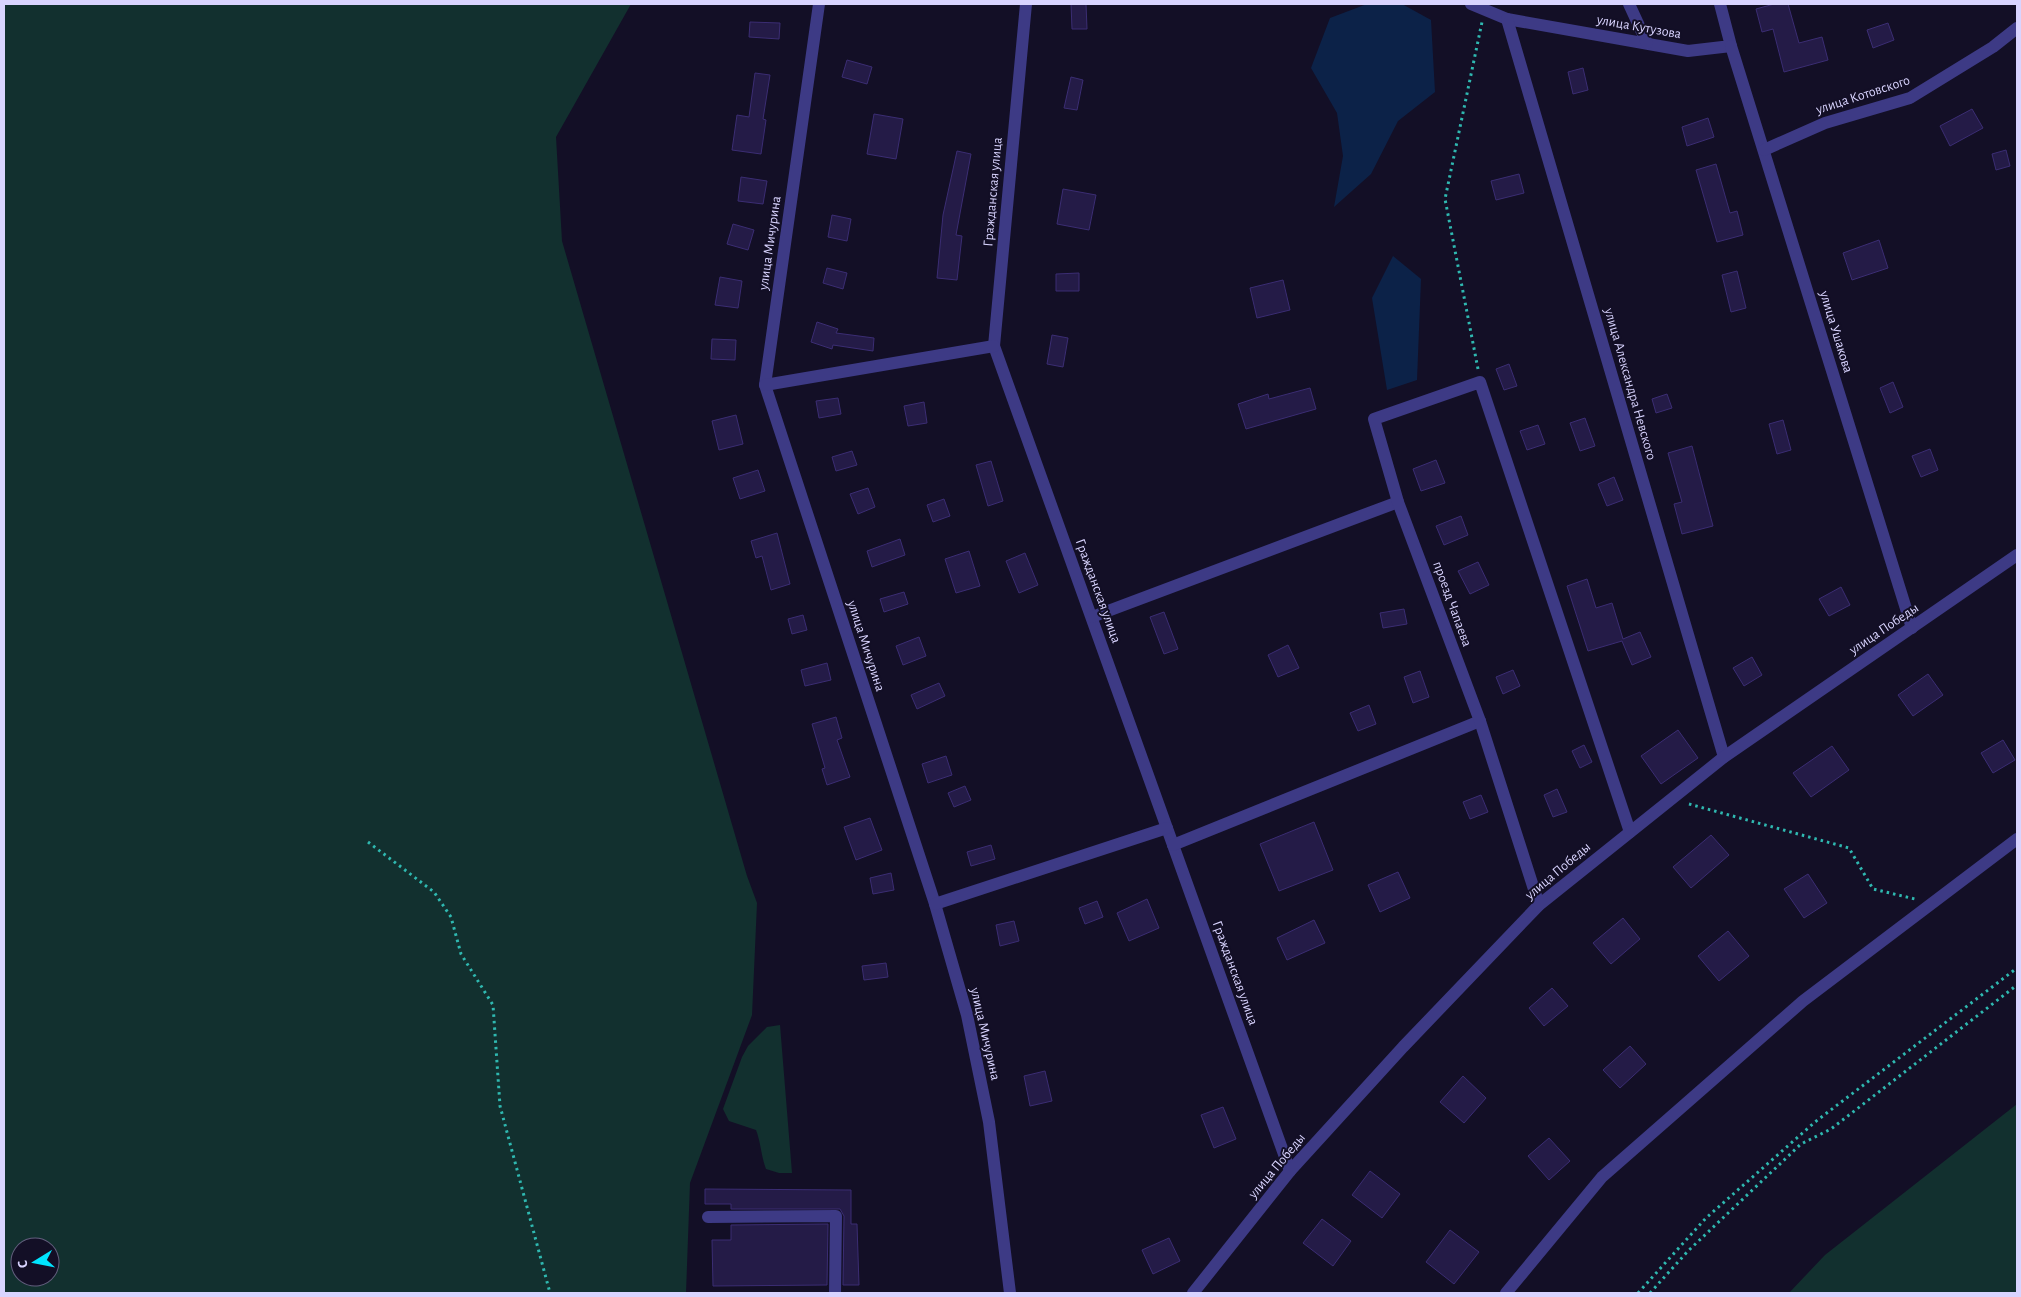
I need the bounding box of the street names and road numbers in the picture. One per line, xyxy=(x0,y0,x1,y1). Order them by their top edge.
street label: улица Кутузова xyxy=(1595,13,1683,41)
street label: улица Котовского xyxy=(1813,73,1912,117)
street label: Гражданская улица xyxy=(981,136,1005,247)
street label: улица Мичурина xyxy=(756,194,784,292)
street label: улица Ушакова xyxy=(1817,288,1855,375)
street label: улица Александра Невского xyxy=(1601,305,1658,462)
street label: Гражданская улица xyxy=(1073,537,1124,646)
street label: проезд Чапаева xyxy=(1430,559,1474,649)
street label: улица Мичурина xyxy=(844,598,887,694)
street label: улица Победы xyxy=(1846,601,1921,658)
street label: улица Победы xyxy=(1522,840,1593,903)
street label: Гражданская улица xyxy=(1210,919,1261,1028)
street label: улица Мичурина xyxy=(967,985,1003,1082)
street label: улица Победы xyxy=(1245,1131,1308,1202)

